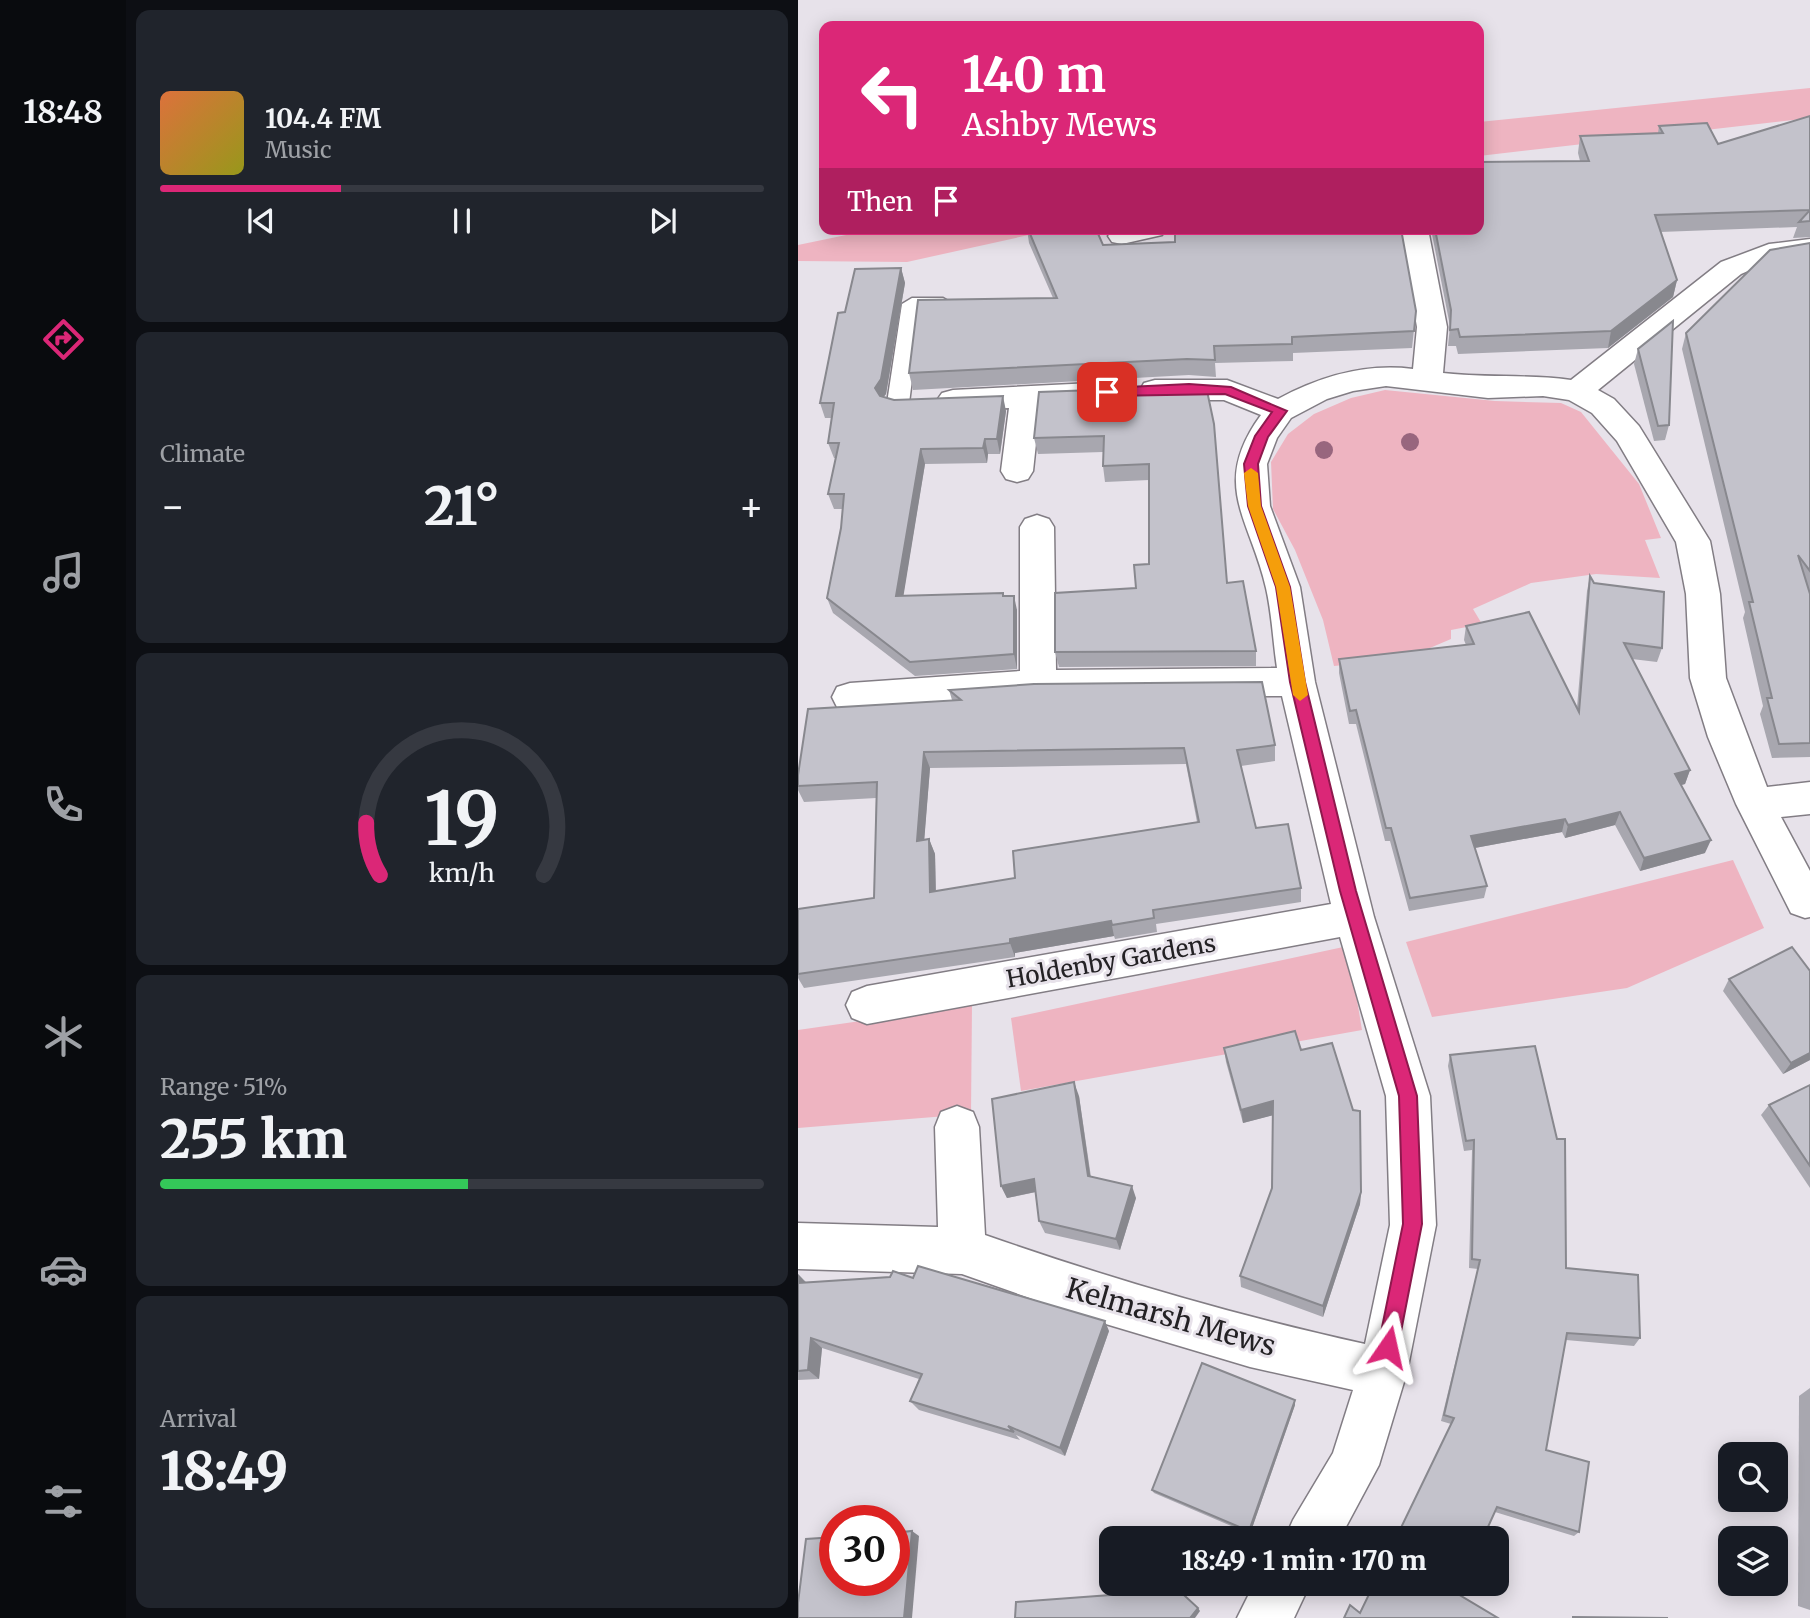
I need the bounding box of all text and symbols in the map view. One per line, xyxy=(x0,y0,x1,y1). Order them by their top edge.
text: 140 m xyxy=(962,44,1106,105)
icon: left xyxy=(847,49,938,140)
text: 18:48 xyxy=(23,92,103,132)
text: 104.4 FM xyxy=(265,102,381,135)
text: Ashby Mews xyxy=(962,105,1157,145)
text: Music xyxy=(265,135,332,164)
icon: arrive xyxy=(927,182,965,220)
text: Then xyxy=(847,185,913,218)
icon: previous xyxy=(242,202,280,240)
icon: pause xyxy=(443,202,481,240)
icon: next xyxy=(644,202,682,240)
icon: directions xyxy=(39,315,88,364)
pin xyxy=(1077,362,1137,422)
icon: arrive xyxy=(1088,373,1126,411)
text: Climate xyxy=(160,439,245,468)
text: 21° xyxy=(424,474,500,539)
text: − xyxy=(160,483,185,530)
text: + xyxy=(739,483,764,530)
icon: music xyxy=(39,548,88,597)
text: 19 xyxy=(424,773,500,865)
icon: phone xyxy=(39,780,88,829)
text: km/h xyxy=(429,857,495,889)
street label: Holdenby Gardens xyxy=(1004,927,1218,995)
icon: climate xyxy=(39,1012,88,1061)
text: Range · 51% xyxy=(160,1072,288,1101)
text: 255 km xyxy=(160,1107,347,1172)
icon: car xyxy=(39,1245,88,1294)
street label: Kelmarsh Mews xyxy=(1062,1270,1280,1364)
position arrow xyxy=(1351,1310,1425,1384)
text: Arrival xyxy=(160,1404,237,1433)
text: 18:49 xyxy=(160,1439,288,1504)
map controls xyxy=(1718,1442,1788,1596)
button: search xyxy=(1718,1442,1788,1512)
icon: filters xyxy=(39,1477,88,1526)
speed limit sign: 30 xyxy=(819,1505,910,1596)
button: layers xyxy=(1718,1526,1788,1596)
text: 18:49 · 1 min · 170 m xyxy=(1181,1544,1427,1577)

